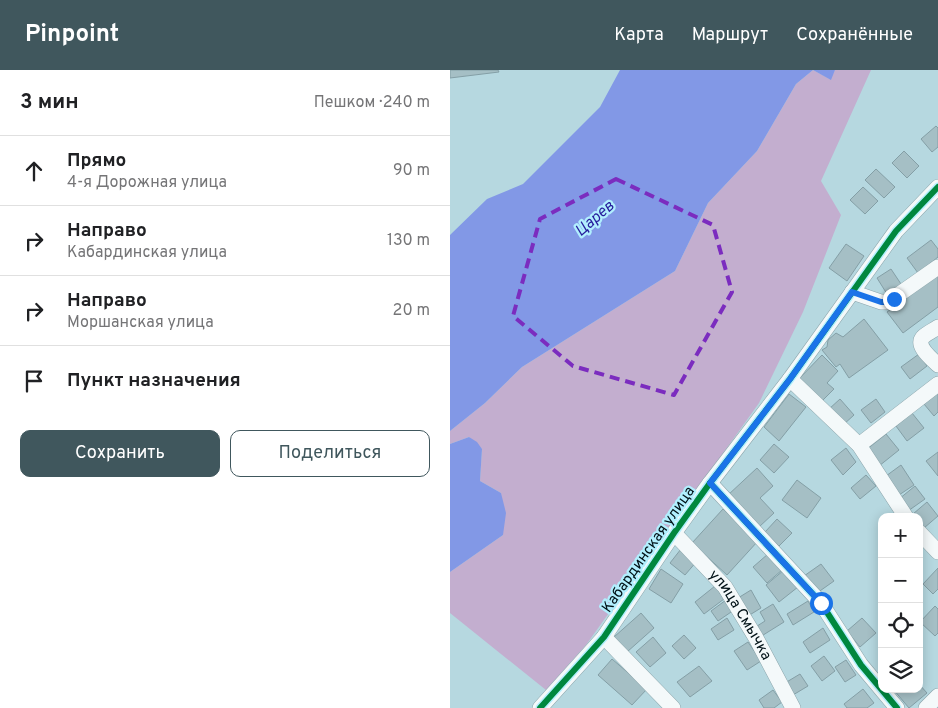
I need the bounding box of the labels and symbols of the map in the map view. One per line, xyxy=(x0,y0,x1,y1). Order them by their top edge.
water label: Царев xyxy=(571,196,619,241)
route end xyxy=(883,288,906,311)
street label: Кабардинская улица xyxy=(598,483,700,617)
street label: улица Смычка xyxy=(704,566,776,663)
route start xyxy=(810,592,833,615)

